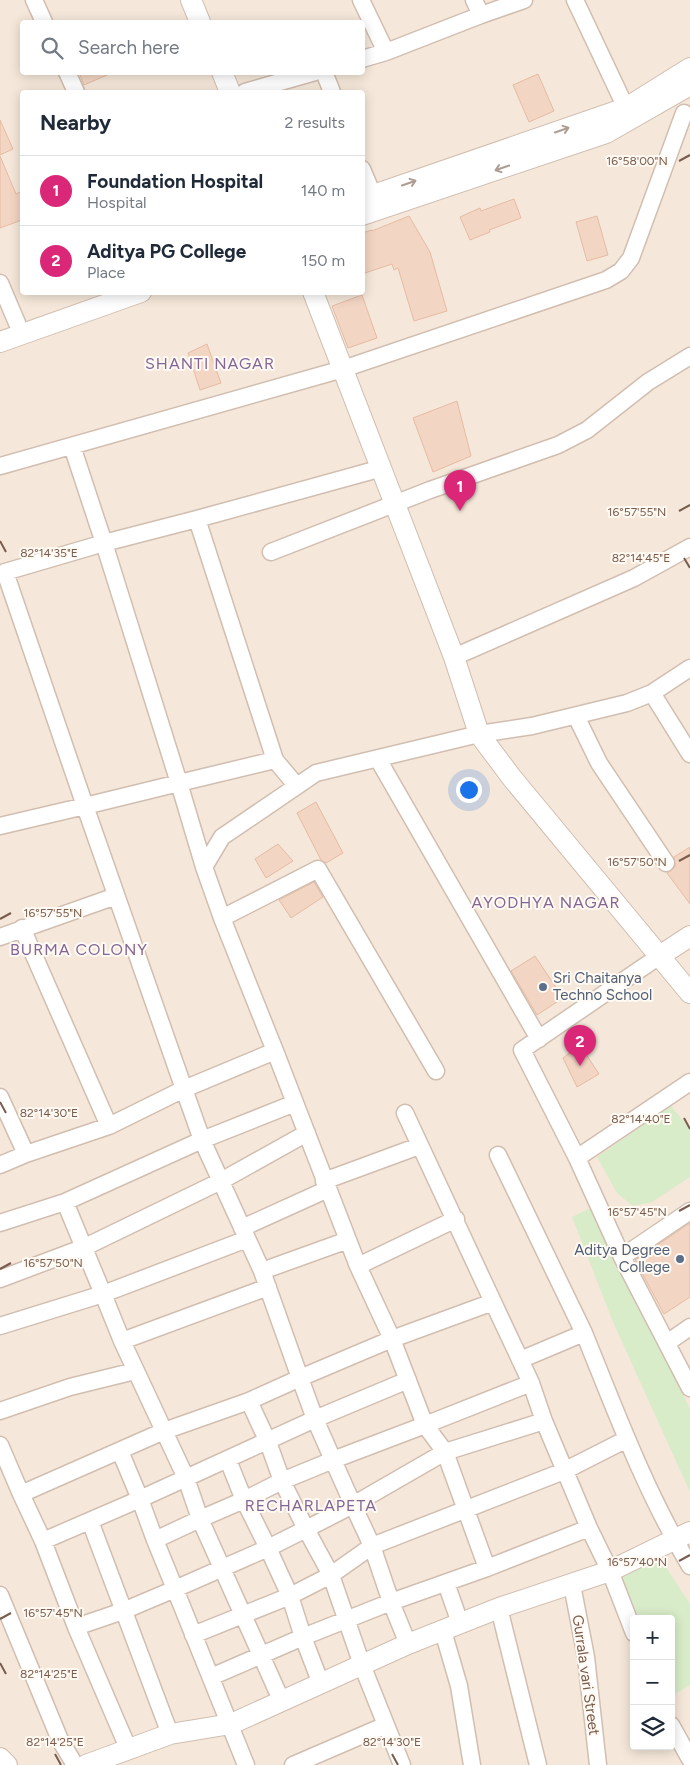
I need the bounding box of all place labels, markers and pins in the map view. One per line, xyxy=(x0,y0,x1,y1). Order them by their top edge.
pin: 1 xyxy=(444,470,476,511)
place label: Sri Chaitanya Techno School xyxy=(553,969,652,1004)
marker: Sri Chaitanya Techno School xyxy=(537,981,549,993)
pin: 2 xyxy=(564,1025,596,1066)
place label: Aditya Degree College xyxy=(574,1241,670,1276)
marker: Aditya Degree College xyxy=(674,1253,686,1265)

